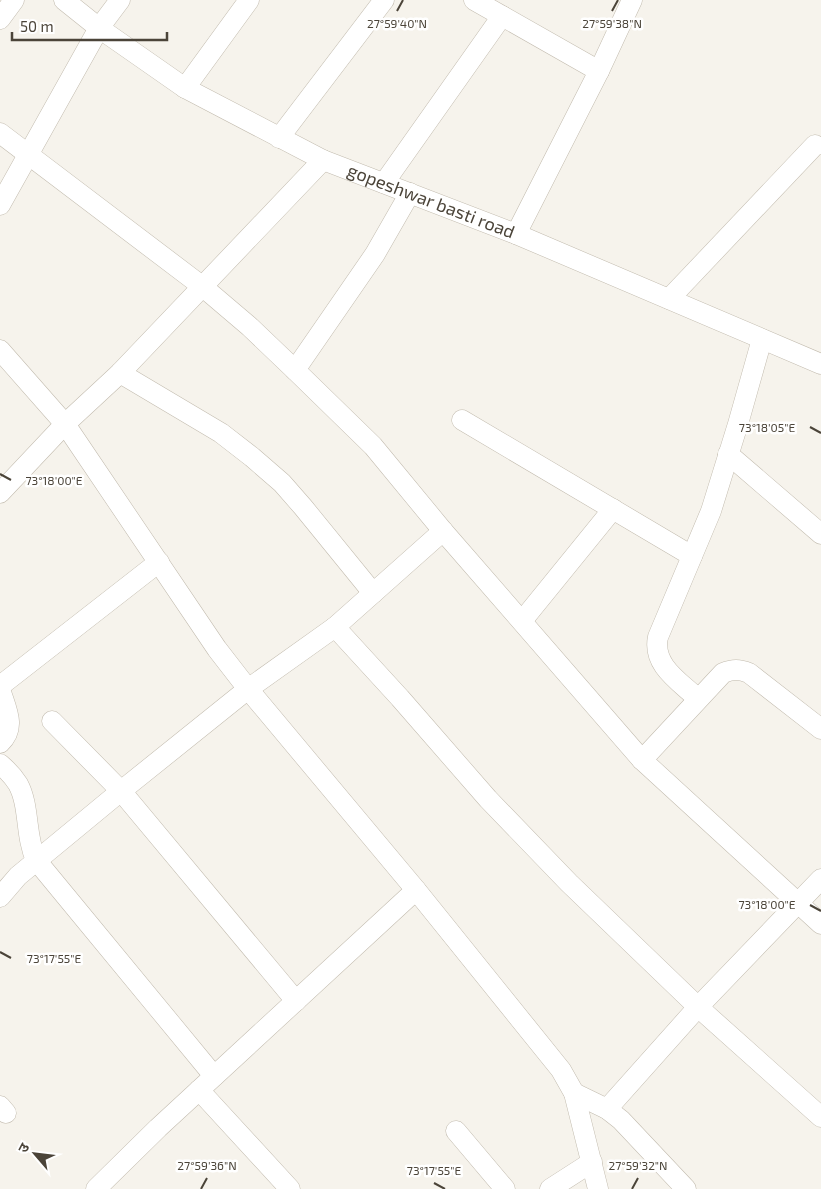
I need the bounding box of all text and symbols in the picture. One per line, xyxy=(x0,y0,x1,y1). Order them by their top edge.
scale bar xyxy=(12,10,168,42)
text: 27°59'40"N xyxy=(367,16,427,30)
text: 27°59'38"N xyxy=(582,16,642,30)
text: 50 m xyxy=(20,17,54,35)
street label: gopeshwar basti road xyxy=(345,158,518,243)
text: 73°18'05"E xyxy=(739,420,795,434)
text: 73°18'00"E xyxy=(25,473,83,487)
text: 73°18'00"E xyxy=(738,897,796,911)
text: 73°17'55"E xyxy=(27,951,81,965)
north arrow xyxy=(10,1129,60,1179)
text: उ xyxy=(14,1139,33,1155)
text: 27°59'36"N xyxy=(177,1158,237,1172)
text: 27°59'32"N xyxy=(608,1158,668,1172)
text: 73°17'55"E xyxy=(407,1163,461,1177)

